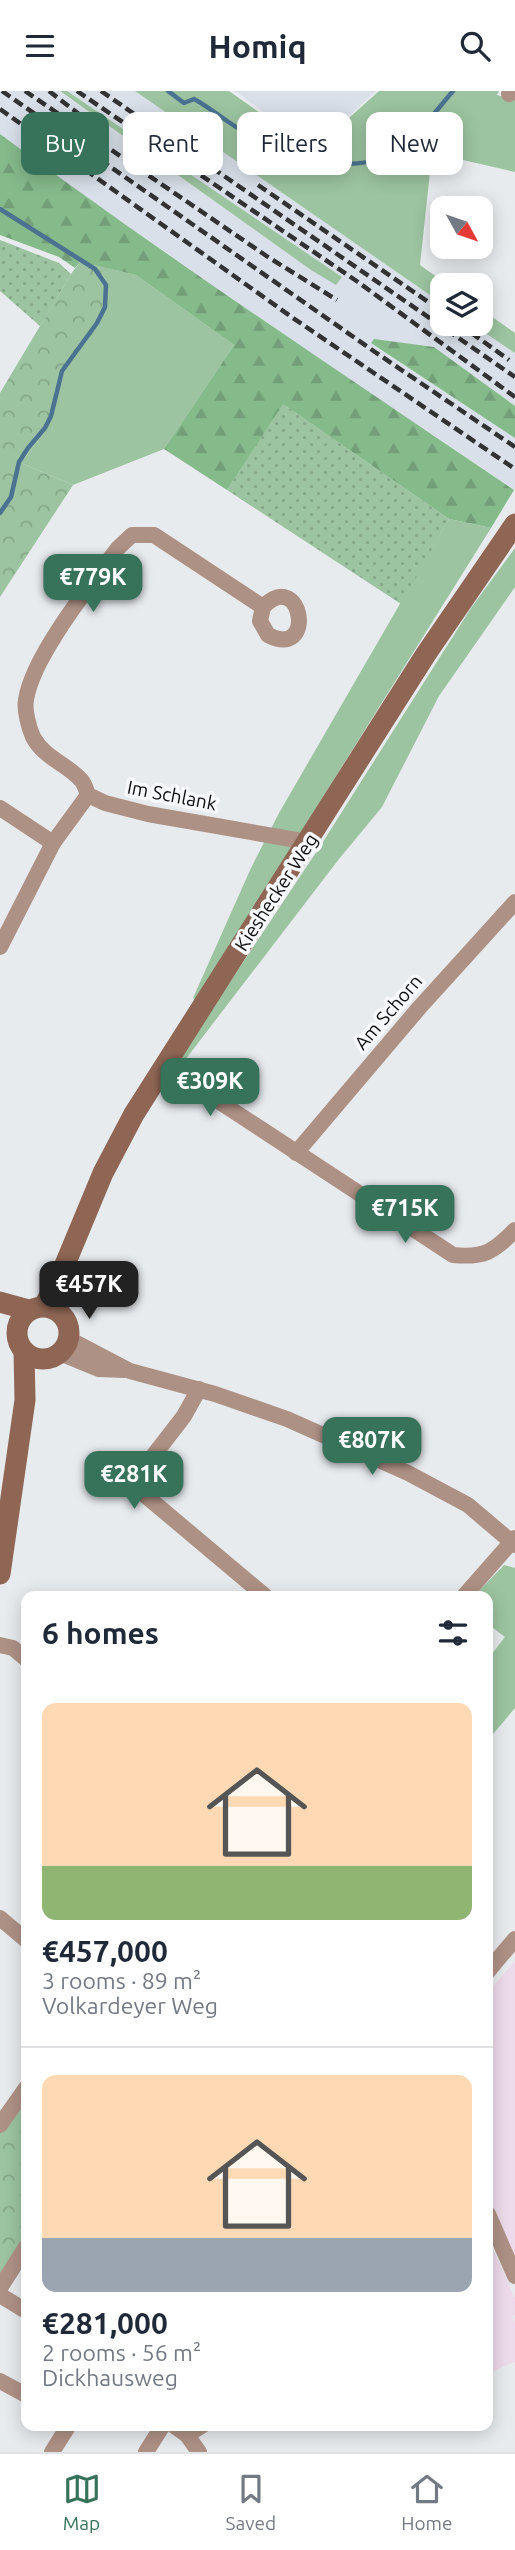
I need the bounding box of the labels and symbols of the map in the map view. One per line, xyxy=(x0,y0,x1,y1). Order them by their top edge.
north arrow xyxy=(430,196,494,259)
pin: €779K xyxy=(44,554,142,614)
street label: Im Schlank xyxy=(125,776,219,815)
street label: Kieshecker Weg xyxy=(230,829,322,955)
street label: Am Schorn xyxy=(350,970,426,1054)
pin: €309K xyxy=(161,1059,259,1118)
pin: €715K xyxy=(356,1185,454,1245)
pin: €457K xyxy=(40,1261,138,1321)
pin: €807K xyxy=(323,1417,421,1477)
pin: €281K xyxy=(85,1451,183,1511)

